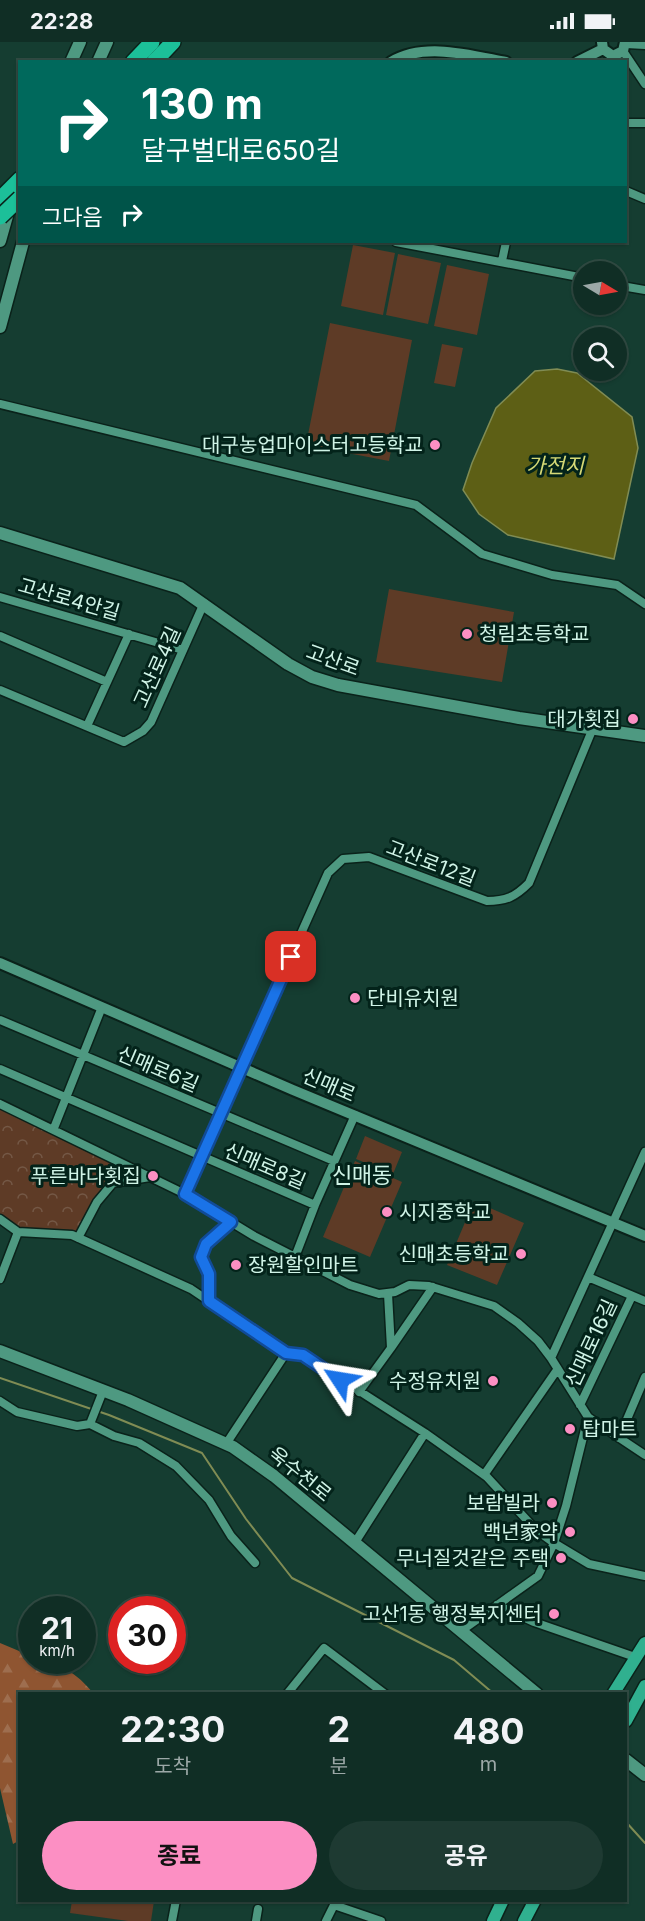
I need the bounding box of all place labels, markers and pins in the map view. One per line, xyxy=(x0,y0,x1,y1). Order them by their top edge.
place label: 대구농업마이스터고등학교 xyxy=(202,433,423,457)
marker: 대구농업마이스터고등학교 xyxy=(428,438,442,452)
place label: 청림초등학교 xyxy=(479,622,589,646)
marker: 청림초등학교 xyxy=(460,627,474,641)
place label: 대가횟집 xyxy=(547,707,621,731)
marker: 대가횟집 xyxy=(626,712,640,726)
pin xyxy=(265,931,316,982)
place label: 단비유치원 xyxy=(367,986,459,1010)
marker: 단비유치원 xyxy=(348,991,362,1005)
place label: 푸른바다횟집 xyxy=(31,1164,141,1188)
marker: 푸른바다횟집 xyxy=(146,1169,160,1183)
place label: 시지중학교 xyxy=(399,1200,491,1224)
marker: 시지중학교 xyxy=(380,1205,394,1219)
place label: 신매초등학교 xyxy=(399,1242,509,1266)
marker: 신매초등학교 xyxy=(514,1247,528,1261)
place label: 장원할인마트 xyxy=(248,1253,358,1277)
marker: 장원할인마트 xyxy=(229,1258,243,1272)
place label: 수정유치원 xyxy=(389,1369,481,1393)
marker: 수정유치원 xyxy=(486,1374,500,1388)
place label: 탑마트 xyxy=(582,1417,637,1441)
marker: 탑마트 xyxy=(563,1422,577,1436)
place label: 보람빌라 xyxy=(466,1491,540,1515)
marker: 보람빌라 xyxy=(545,1496,559,1510)
place label: 백년家약 xyxy=(483,1520,558,1544)
marker: 백년家약 xyxy=(563,1525,577,1539)
place label: 무너질것같은 주택 xyxy=(396,1546,549,1570)
marker: 무너질것같은 주택 xyxy=(554,1551,568,1565)
place label: 고산1동 행정복지센터 xyxy=(363,1602,542,1626)
marker: 고산1동 행정복지센터 xyxy=(547,1607,561,1621)

